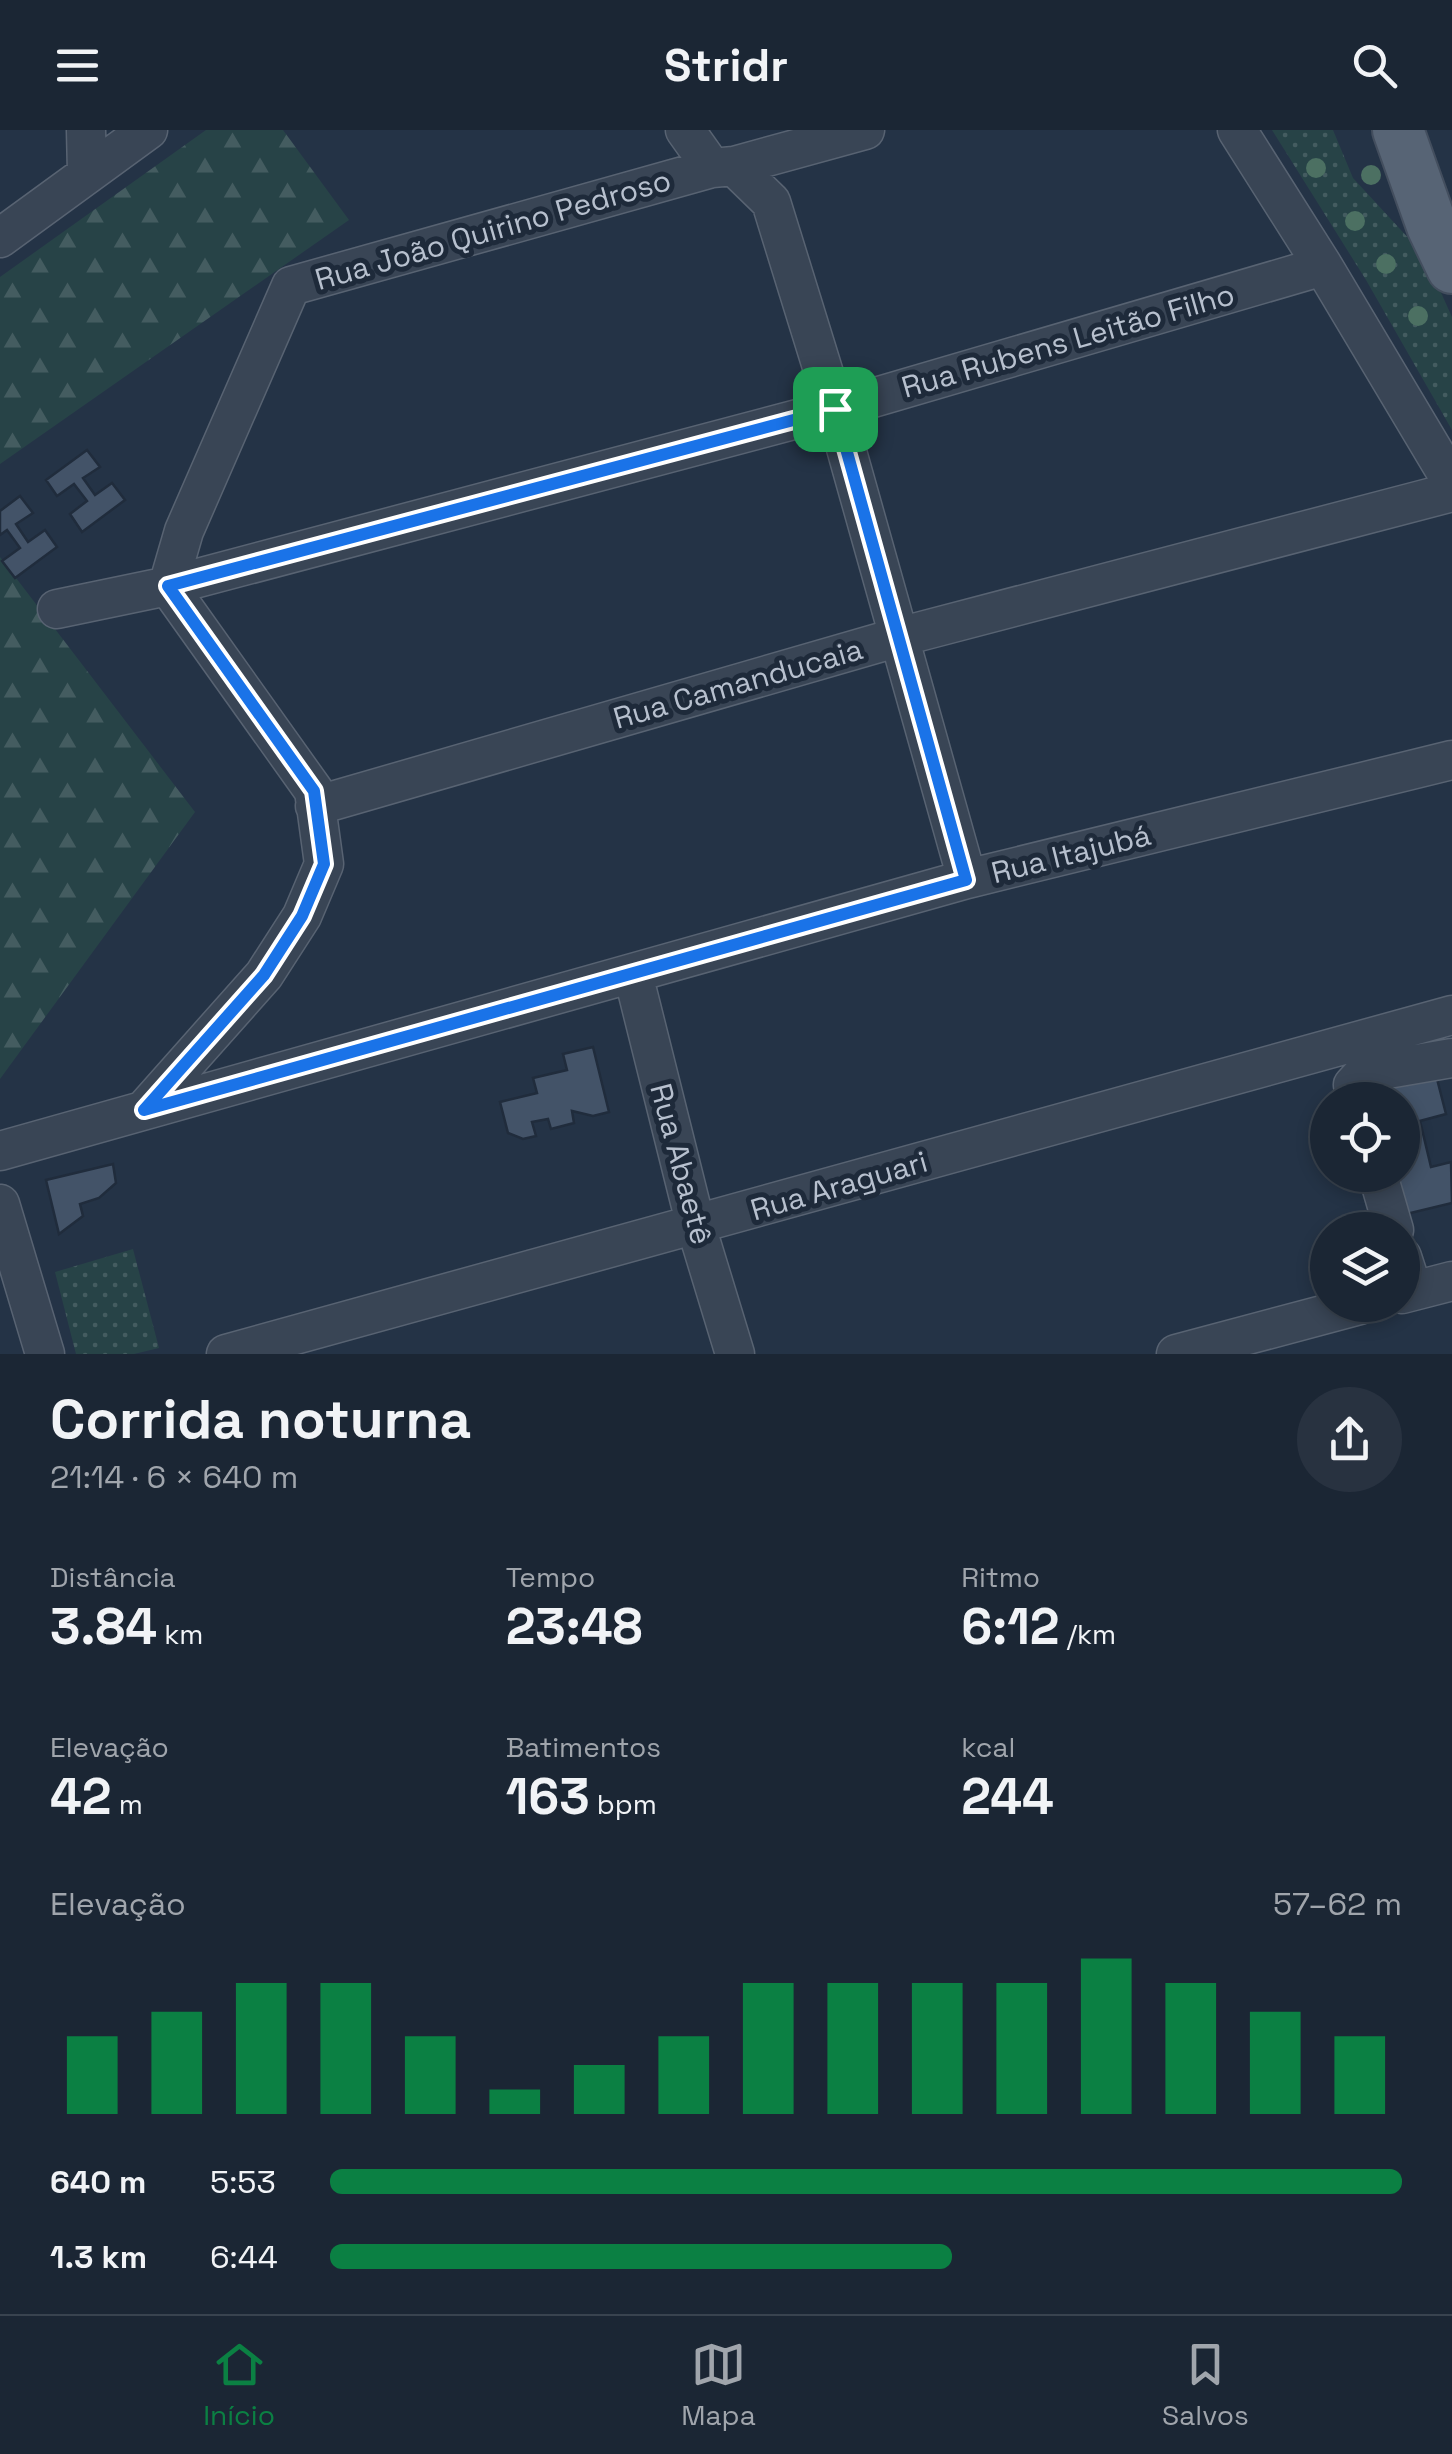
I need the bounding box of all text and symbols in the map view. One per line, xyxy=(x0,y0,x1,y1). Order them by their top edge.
text: Stridr xyxy=(664,37,788,94)
icon: menu xyxy=(50,38,105,93)
icon: search xyxy=(1347,38,1402,93)
street label: Rua João Quirino Pedroso xyxy=(310,160,675,299)
street label: Rua Rubens Leitão Filho xyxy=(897,274,1239,407)
pin xyxy=(793,367,878,452)
icon: arrive xyxy=(808,382,863,437)
street label: Rua Camanducaia xyxy=(609,629,867,738)
street label: Rua Itajubá xyxy=(987,815,1155,892)
street label: Rua Abaetê xyxy=(641,1079,722,1249)
map controls xyxy=(1310,1082,1420,1322)
button: locate xyxy=(1310,1082,1420,1192)
street label: Rua Araguari xyxy=(746,1142,932,1229)
button: layers xyxy=(1310,1212,1420,1322)
text: Corrida noturna xyxy=(50,1384,471,1454)
button: share xyxy=(1297,1387,1402,1492)
text: 21:14 · 6 × 640 m xyxy=(50,1457,298,1497)
text: Distância xyxy=(50,1559,176,1595)
text: Tempo xyxy=(506,1559,595,1595)
text: Ritmo xyxy=(961,1559,1040,1595)
text: 3.84 xyxy=(50,1595,157,1659)
text: 23:48 xyxy=(506,1595,642,1659)
text: 6:12 xyxy=(961,1595,1059,1659)
text: km xyxy=(157,1616,203,1652)
text: /km xyxy=(1059,1616,1116,1652)
text: Elevação xyxy=(50,1729,169,1765)
text: Batimentos xyxy=(506,1729,661,1765)
text: kcal xyxy=(961,1729,1015,1765)
text: 42 xyxy=(50,1765,112,1829)
text: 163 xyxy=(506,1765,590,1829)
text: 244 xyxy=(961,1765,1054,1829)
text: m xyxy=(112,1786,143,1822)
text: bpm xyxy=(590,1786,657,1822)
text: Elevação xyxy=(50,1884,186,1924)
text: 57–62 m xyxy=(1273,1884,1402,1924)
text: 640 m xyxy=(50,2162,146,2202)
text: 5:53 xyxy=(210,2162,276,2202)
text: 1.3 km xyxy=(50,2237,147,2277)
text: 6:44 xyxy=(210,2237,278,2277)
tab: Início xyxy=(203,2337,275,2433)
tab: Mapa xyxy=(681,2337,756,2433)
tab: Salvos xyxy=(1162,2337,1249,2433)

